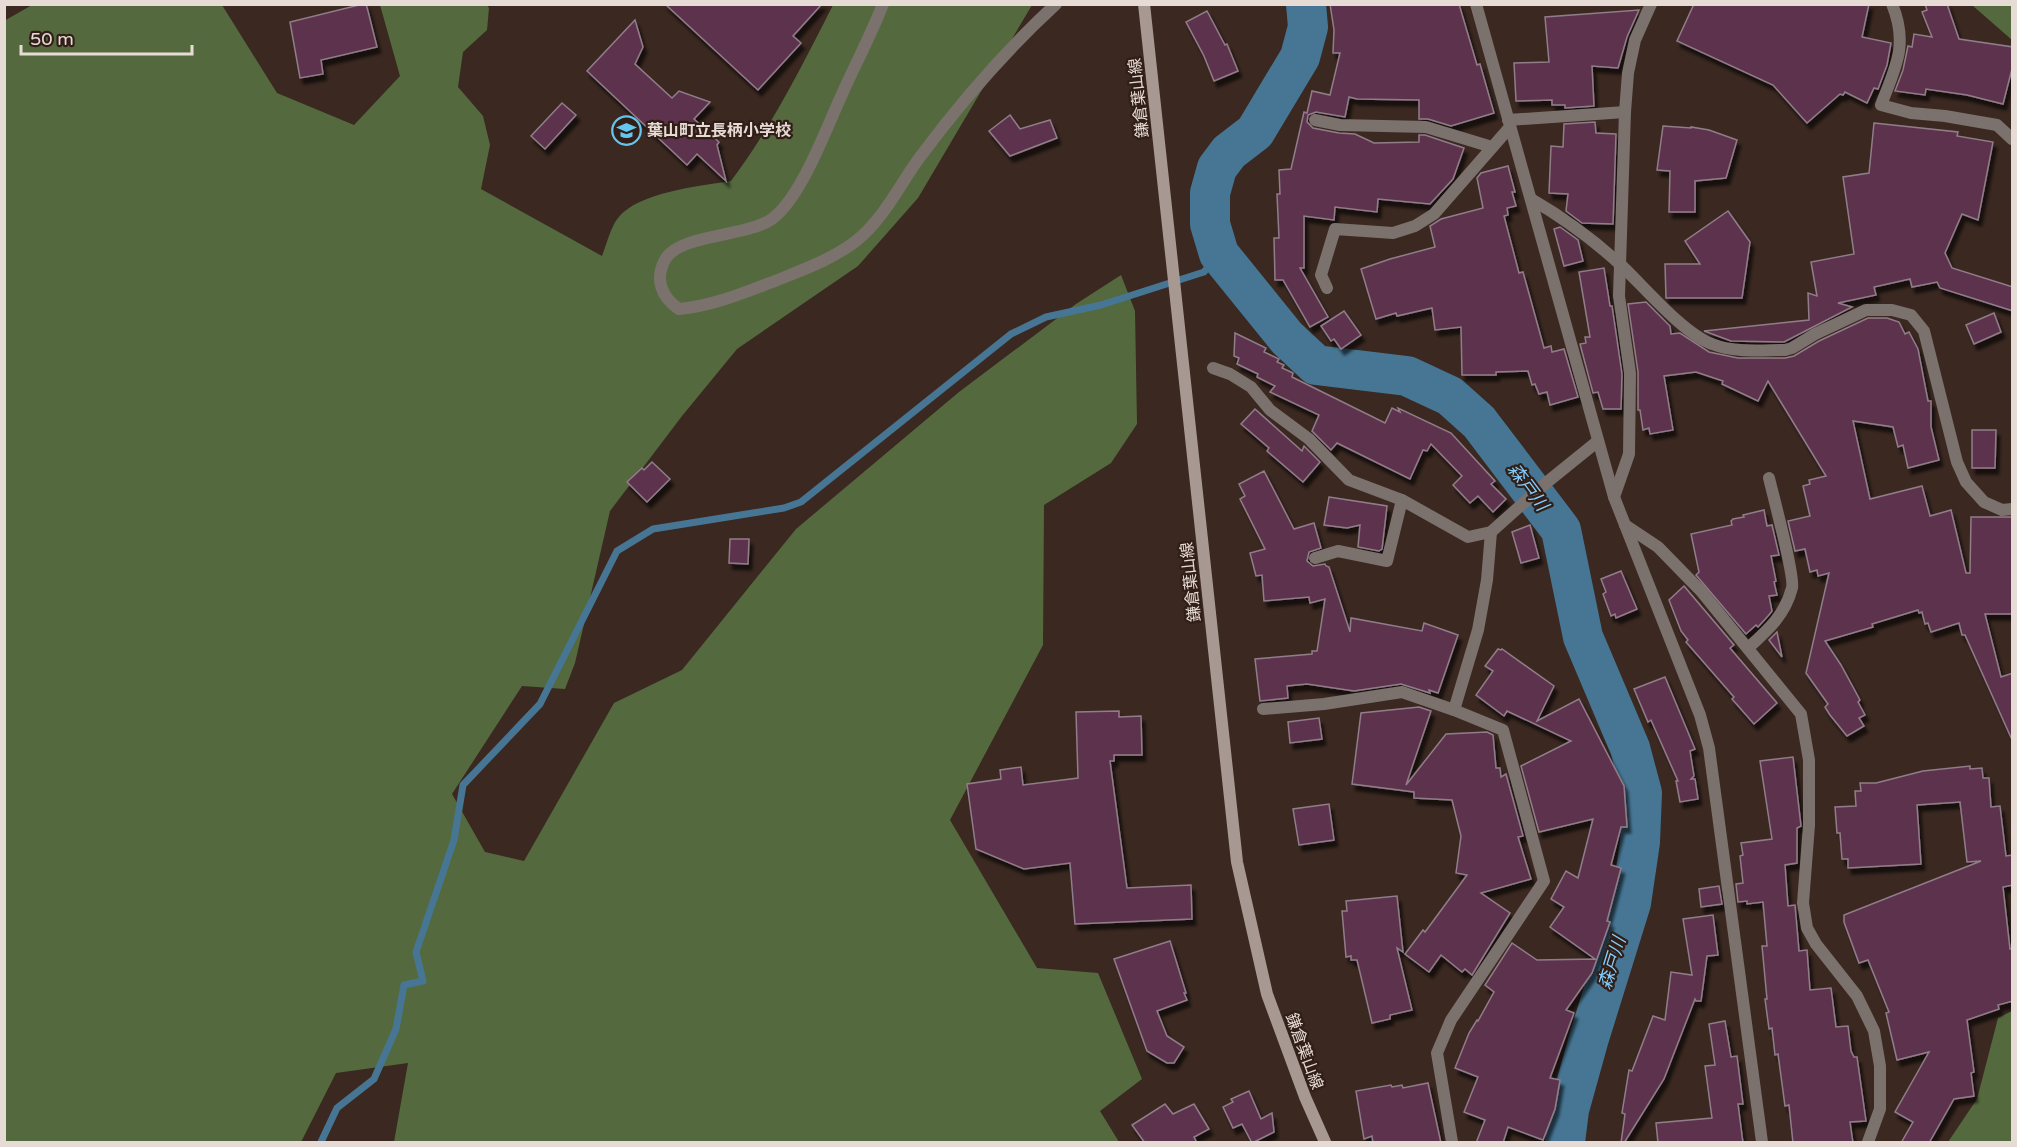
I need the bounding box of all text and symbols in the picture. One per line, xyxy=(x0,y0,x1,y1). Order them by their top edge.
scale bar xyxy=(21,18,192,56)
text: 50 m xyxy=(30,28,74,50)
street label: 鎌倉葉山線 xyxy=(1125,57,1153,139)
school or university icon: 葉山町立長柄小学校 xyxy=(610,114,642,146)
place label: 葉山町立長柄小学校 xyxy=(647,121,791,141)
water label: 森戸川 xyxy=(1503,459,1554,517)
street label: 鎌倉葉山線 xyxy=(1177,541,1205,623)
water label: 森戸川 xyxy=(1594,932,1631,992)
street label: 鎌倉葉山線 xyxy=(1281,1010,1327,1092)

